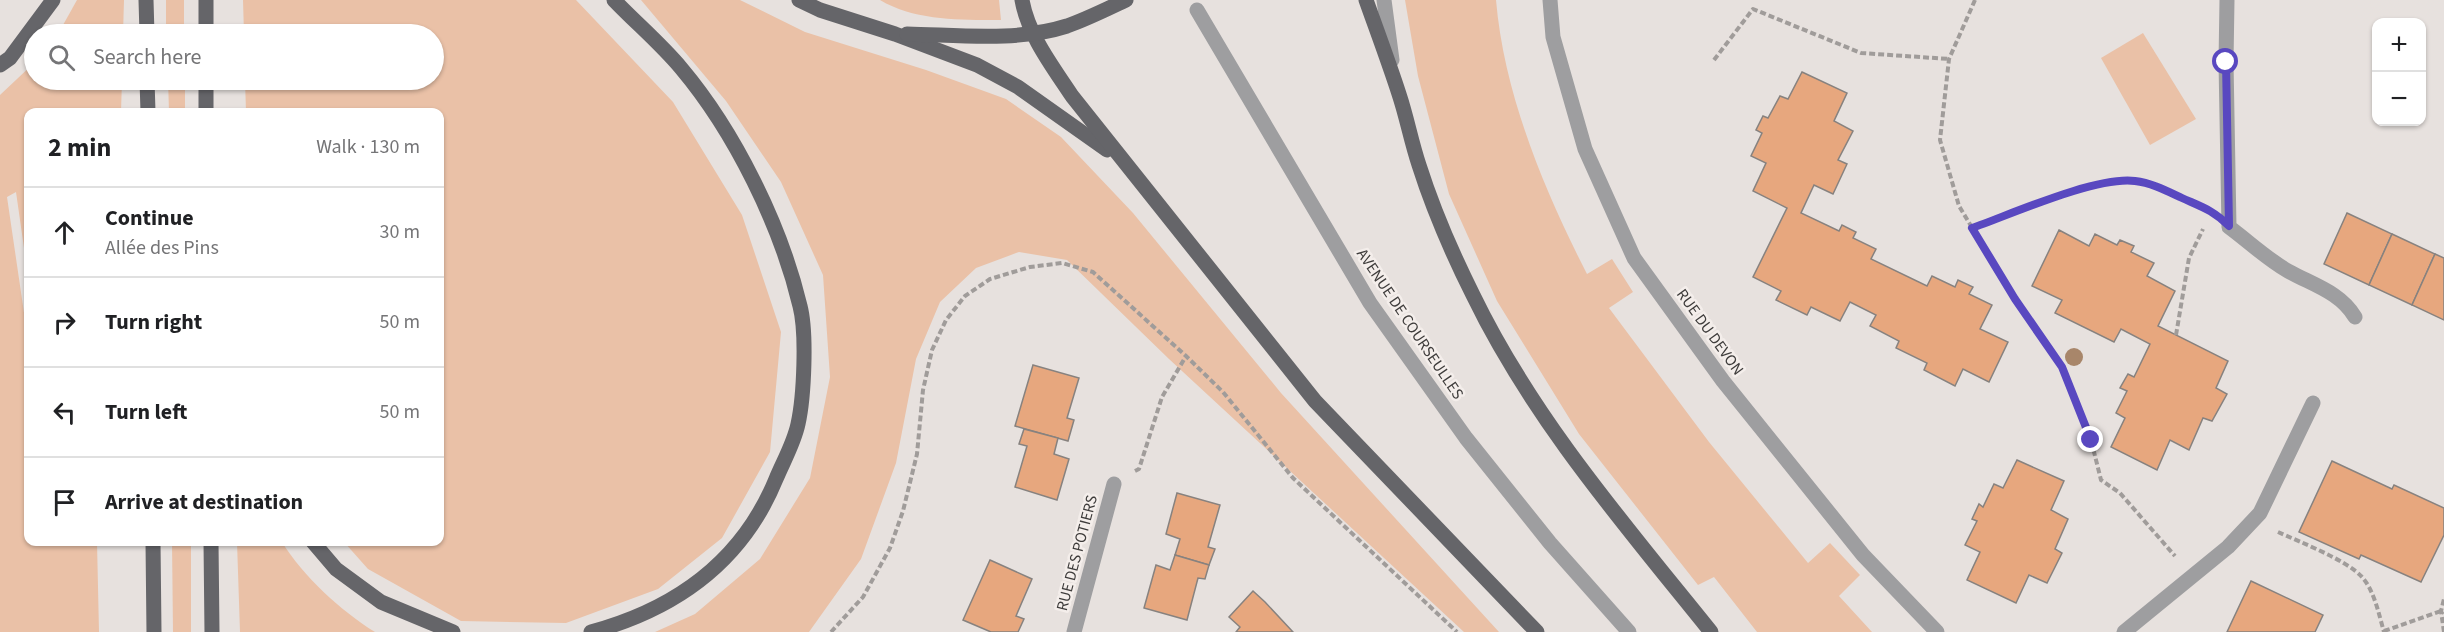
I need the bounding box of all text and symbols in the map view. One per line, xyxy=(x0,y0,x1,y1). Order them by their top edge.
map controls xyxy=(2372,18,2426,126)
button: + xyxy=(2372,18,2426,72)
search box xyxy=(24,24,444,90)
icon: search xyxy=(45,41,78,74)
text: Search here xyxy=(93,41,201,73)
route start xyxy=(2212,48,2238,74)
button: − xyxy=(2372,72,2426,126)
text: 2 min xyxy=(48,129,111,166)
text: Walk · 130 m xyxy=(316,133,420,161)
text: Continue xyxy=(105,202,194,234)
icon: ahead xyxy=(48,216,81,249)
text: 30 m xyxy=(380,218,420,246)
text: Allée des Pins xyxy=(105,234,219,262)
street label: AVENUE DE COURSEULLES xyxy=(1351,244,1469,404)
street label: RUE DU DEVON xyxy=(1671,284,1749,380)
icon: right xyxy=(48,306,81,339)
text: Turn right xyxy=(105,306,202,338)
text: 50 m xyxy=(380,308,420,336)
icon: left xyxy=(48,396,81,429)
text: Turn left xyxy=(105,396,187,428)
text: 50 m xyxy=(380,398,420,426)
route end xyxy=(2077,426,2103,452)
icon: arrive xyxy=(48,486,81,519)
text: Arrive at destination xyxy=(105,486,303,518)
street label: RUE DES POTIERS xyxy=(1051,493,1103,613)

